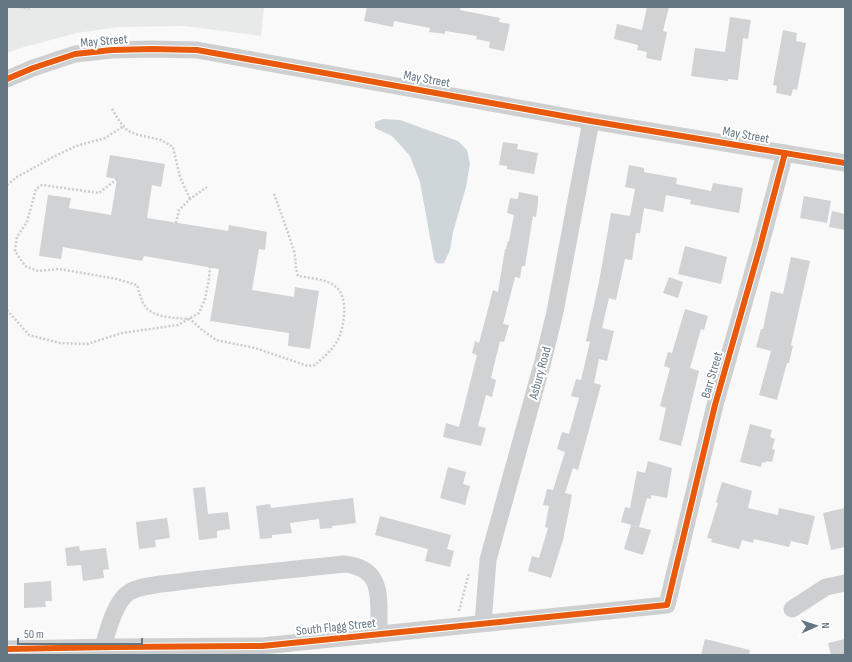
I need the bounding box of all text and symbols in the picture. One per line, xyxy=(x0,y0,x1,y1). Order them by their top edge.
street label: May Street xyxy=(80,31,128,51)
street label: May Street xyxy=(402,67,452,91)
street label: May Street xyxy=(721,123,771,147)
street label: Asbury Road xyxy=(525,345,555,402)
street label: Barr Street xyxy=(698,350,726,400)
north arrow xyxy=(796,606,836,646)
street label: South Flagg Street xyxy=(295,615,377,639)
scale bar xyxy=(18,620,142,646)
text: N xyxy=(819,622,832,629)
text: 50 m xyxy=(24,627,44,642)

